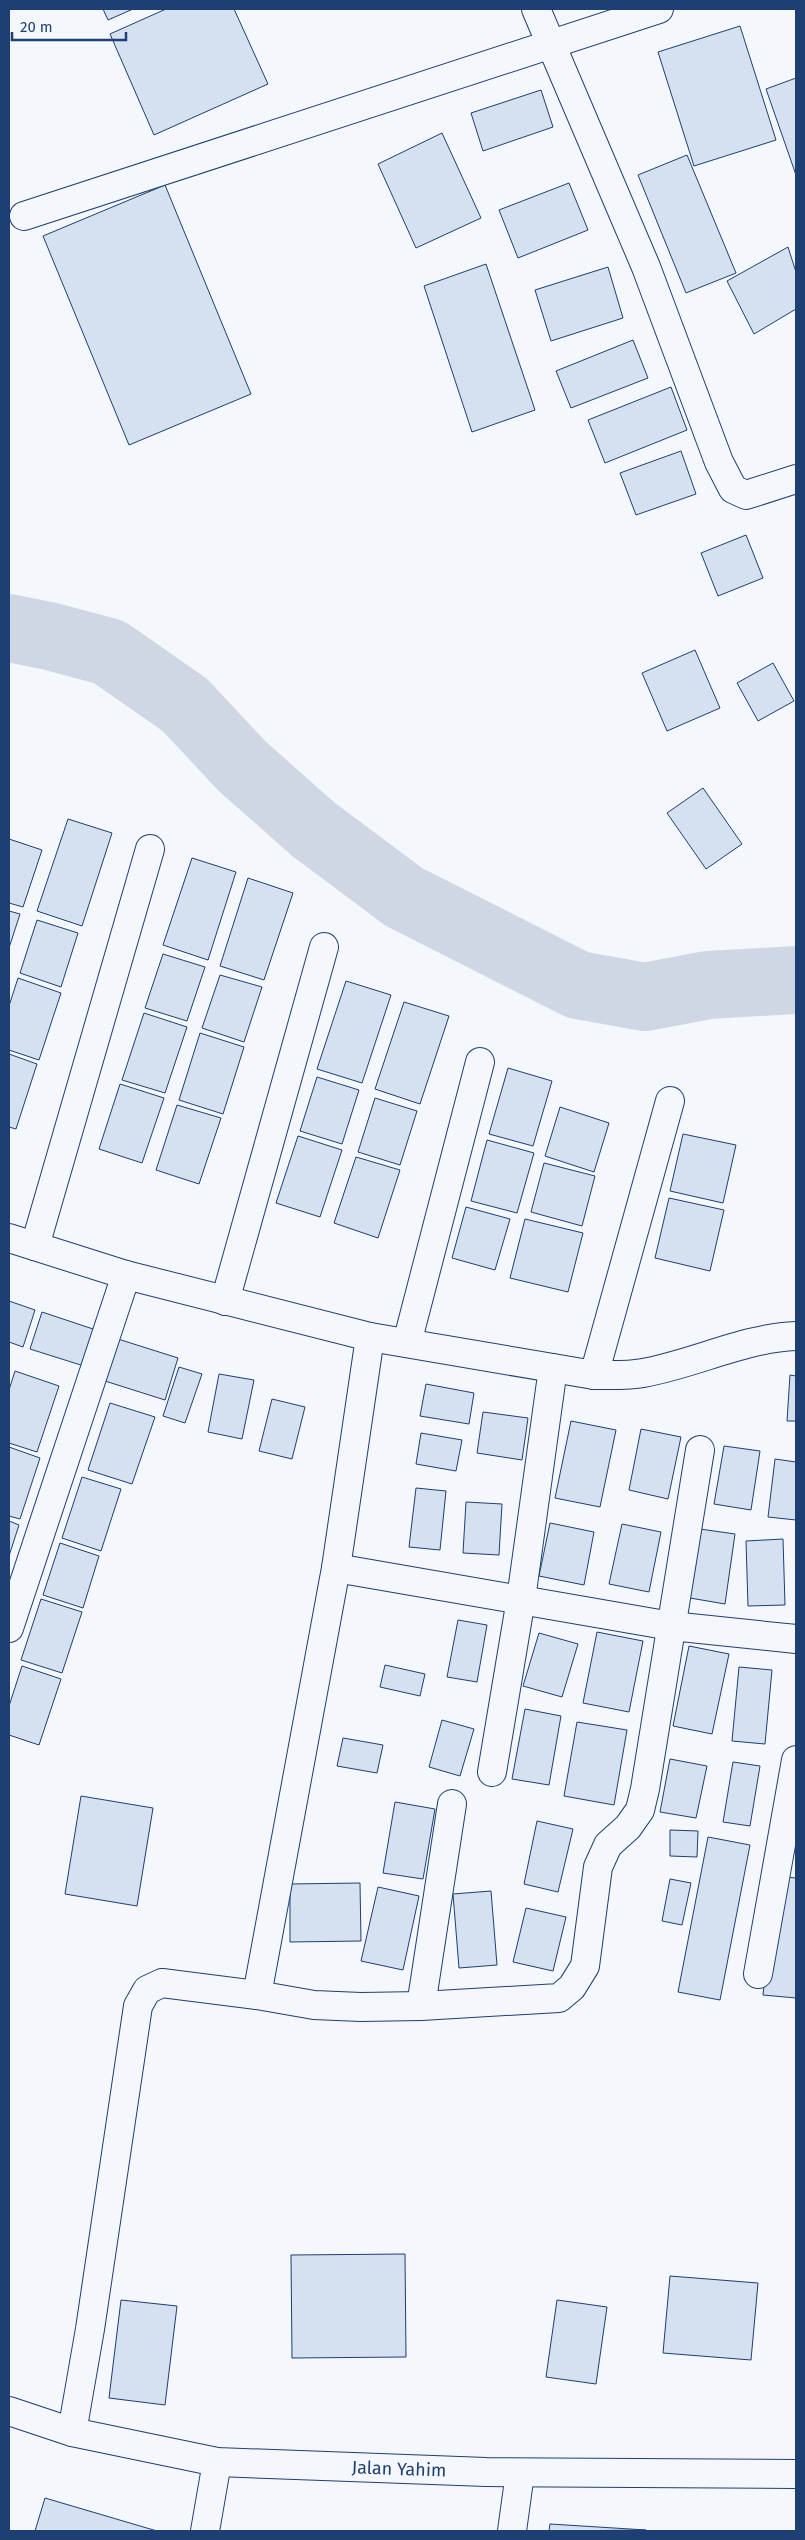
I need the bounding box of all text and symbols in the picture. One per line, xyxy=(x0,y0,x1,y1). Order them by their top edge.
scale bar xyxy=(12,10,126,42)
text: 20 m xyxy=(20,18,53,36)
street label: Jalan Yahim xyxy=(351,2456,447,2482)

